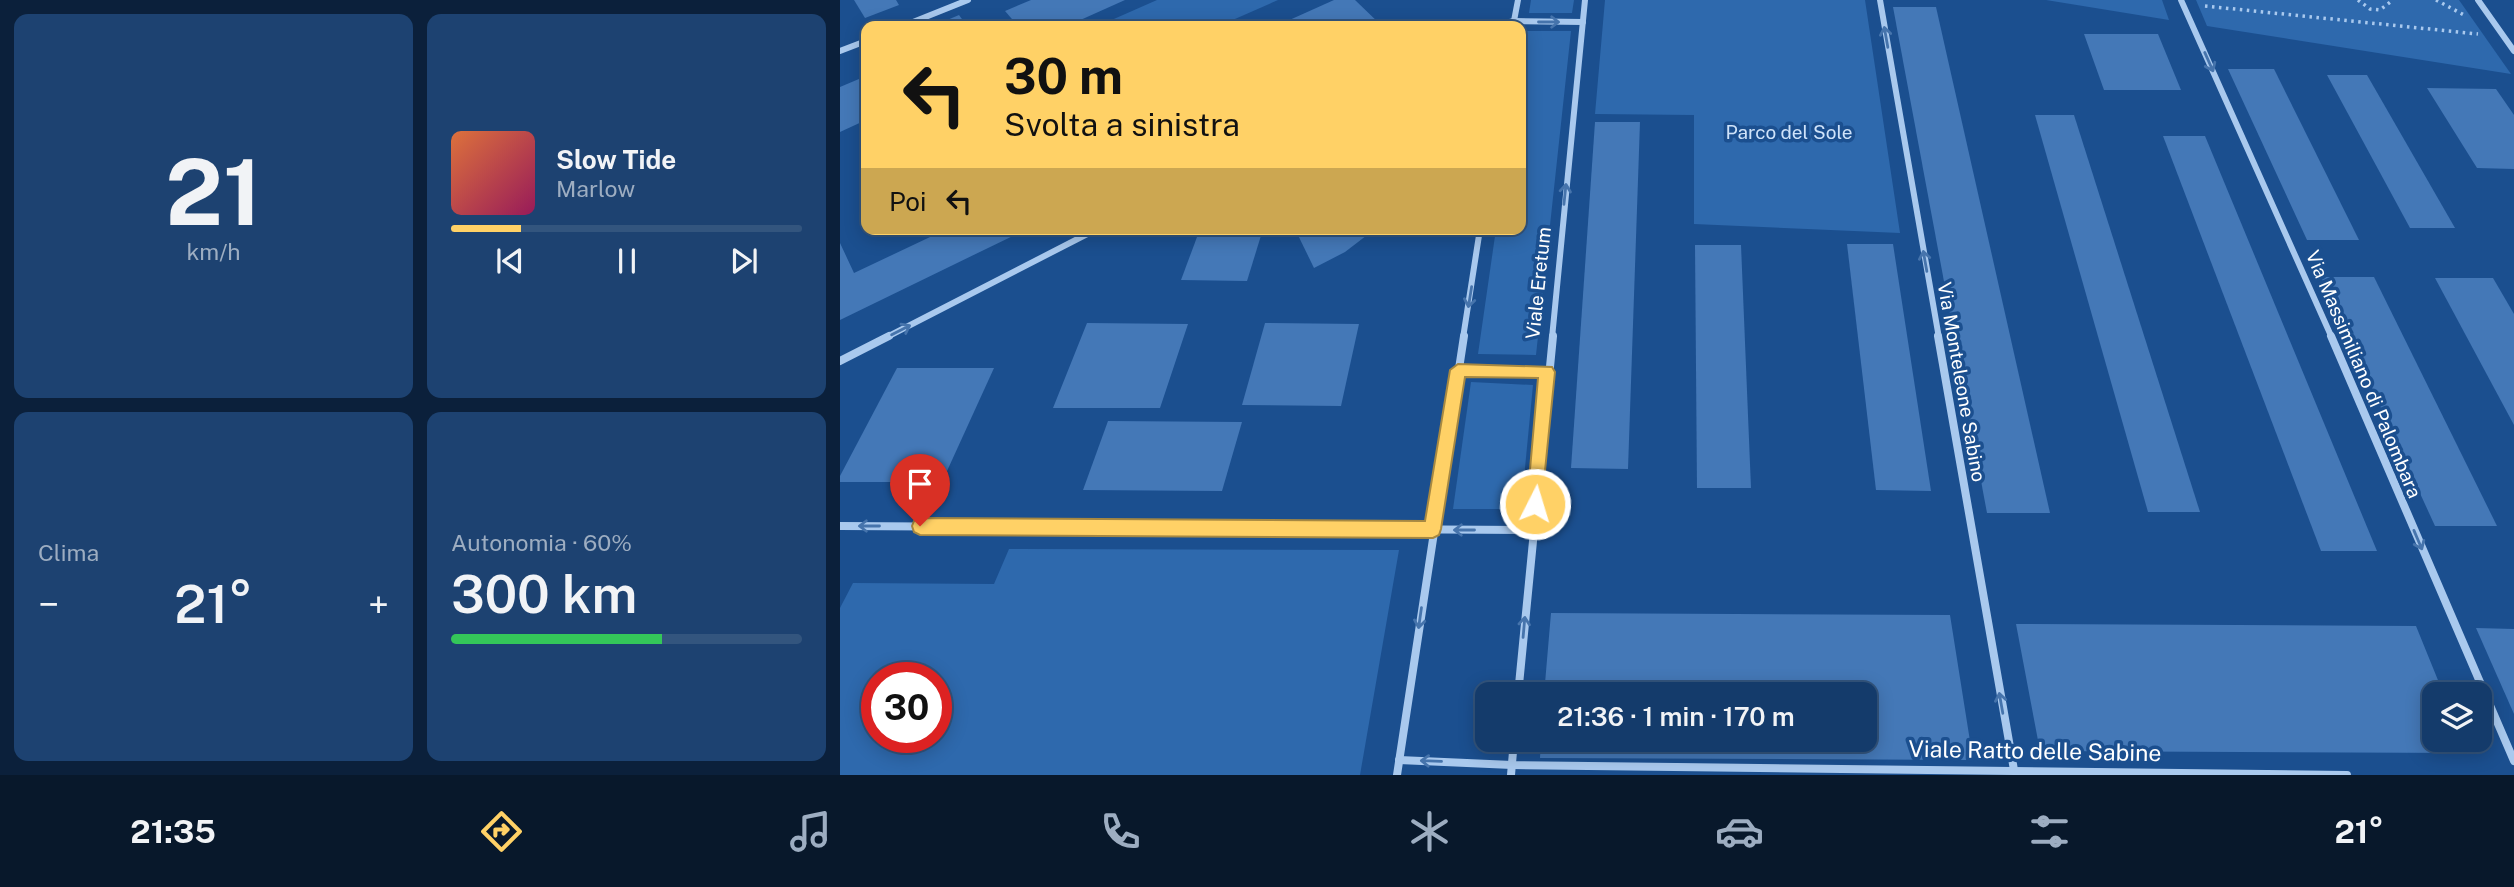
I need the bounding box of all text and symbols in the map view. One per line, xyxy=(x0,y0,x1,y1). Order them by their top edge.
one-way arrow xyxy=(1537,15,1560,28)
one-way arrow xyxy=(1879,26,1892,49)
text: 30 m xyxy=(1004,47,1123,105)
icon: left xyxy=(889,49,980,140)
one-way arrow xyxy=(2203,51,2216,72)
text: Svolta a sinistra xyxy=(1004,106,1240,143)
park label: Parco del Sole xyxy=(1726,121,1852,143)
text: 21 xyxy=(165,139,262,245)
text: Slow Tide xyxy=(556,144,676,175)
text: Marlow xyxy=(556,175,635,202)
icon: left xyxy=(940,182,978,220)
one-way arrow xyxy=(1559,183,1572,206)
text: Poi xyxy=(889,186,926,217)
street label: Viale Eretum xyxy=(1521,226,1555,340)
text: km/h xyxy=(186,238,241,265)
icon: previous xyxy=(491,242,529,280)
icon: pause xyxy=(608,242,646,280)
icon: next xyxy=(725,242,763,280)
street label: Via Massimiliano di Palombara xyxy=(2302,247,2426,501)
one-way arrow xyxy=(1918,250,1931,273)
street label: Via Monteleone Sabino xyxy=(1934,280,1990,484)
one-way arrow xyxy=(1463,285,1476,308)
one-way arrow xyxy=(890,323,911,337)
pin xyxy=(890,454,950,526)
icon: arrive xyxy=(901,465,939,503)
position arrow xyxy=(1498,467,1572,541)
one-way arrow xyxy=(858,519,881,533)
one-way arrow xyxy=(1453,523,1476,537)
text: Autonomia · 60% xyxy=(451,529,632,556)
one-way arrow xyxy=(2413,529,2426,550)
text: Clima xyxy=(38,539,99,566)
text: 300 km xyxy=(451,564,637,625)
text: 21° xyxy=(174,574,253,635)
text: − xyxy=(38,582,59,627)
text: + xyxy=(368,582,389,627)
one-way arrow xyxy=(1413,606,1426,629)
one-way arrow xyxy=(1518,616,1531,639)
speed limit sign: 30 xyxy=(861,662,952,753)
map controls xyxy=(2422,682,2492,752)
button: layers xyxy=(2422,682,2492,752)
one-way arrow xyxy=(1994,692,2007,715)
text: 21:36 · 1 min · 170 m xyxy=(1557,701,1795,732)
street label: Viale Ratto delle Sabine xyxy=(1908,735,2162,766)
one-way arrow xyxy=(1420,755,1443,768)
icon: directions xyxy=(477,807,526,856)
icon: music xyxy=(786,807,835,856)
icon: phone xyxy=(1096,807,1145,856)
icon: climate xyxy=(1405,807,1454,856)
icon: car xyxy=(1715,807,1764,856)
icon: filters xyxy=(2025,807,2074,856)
text: 21:35 xyxy=(130,813,216,850)
text: 21° xyxy=(2334,813,2384,850)

